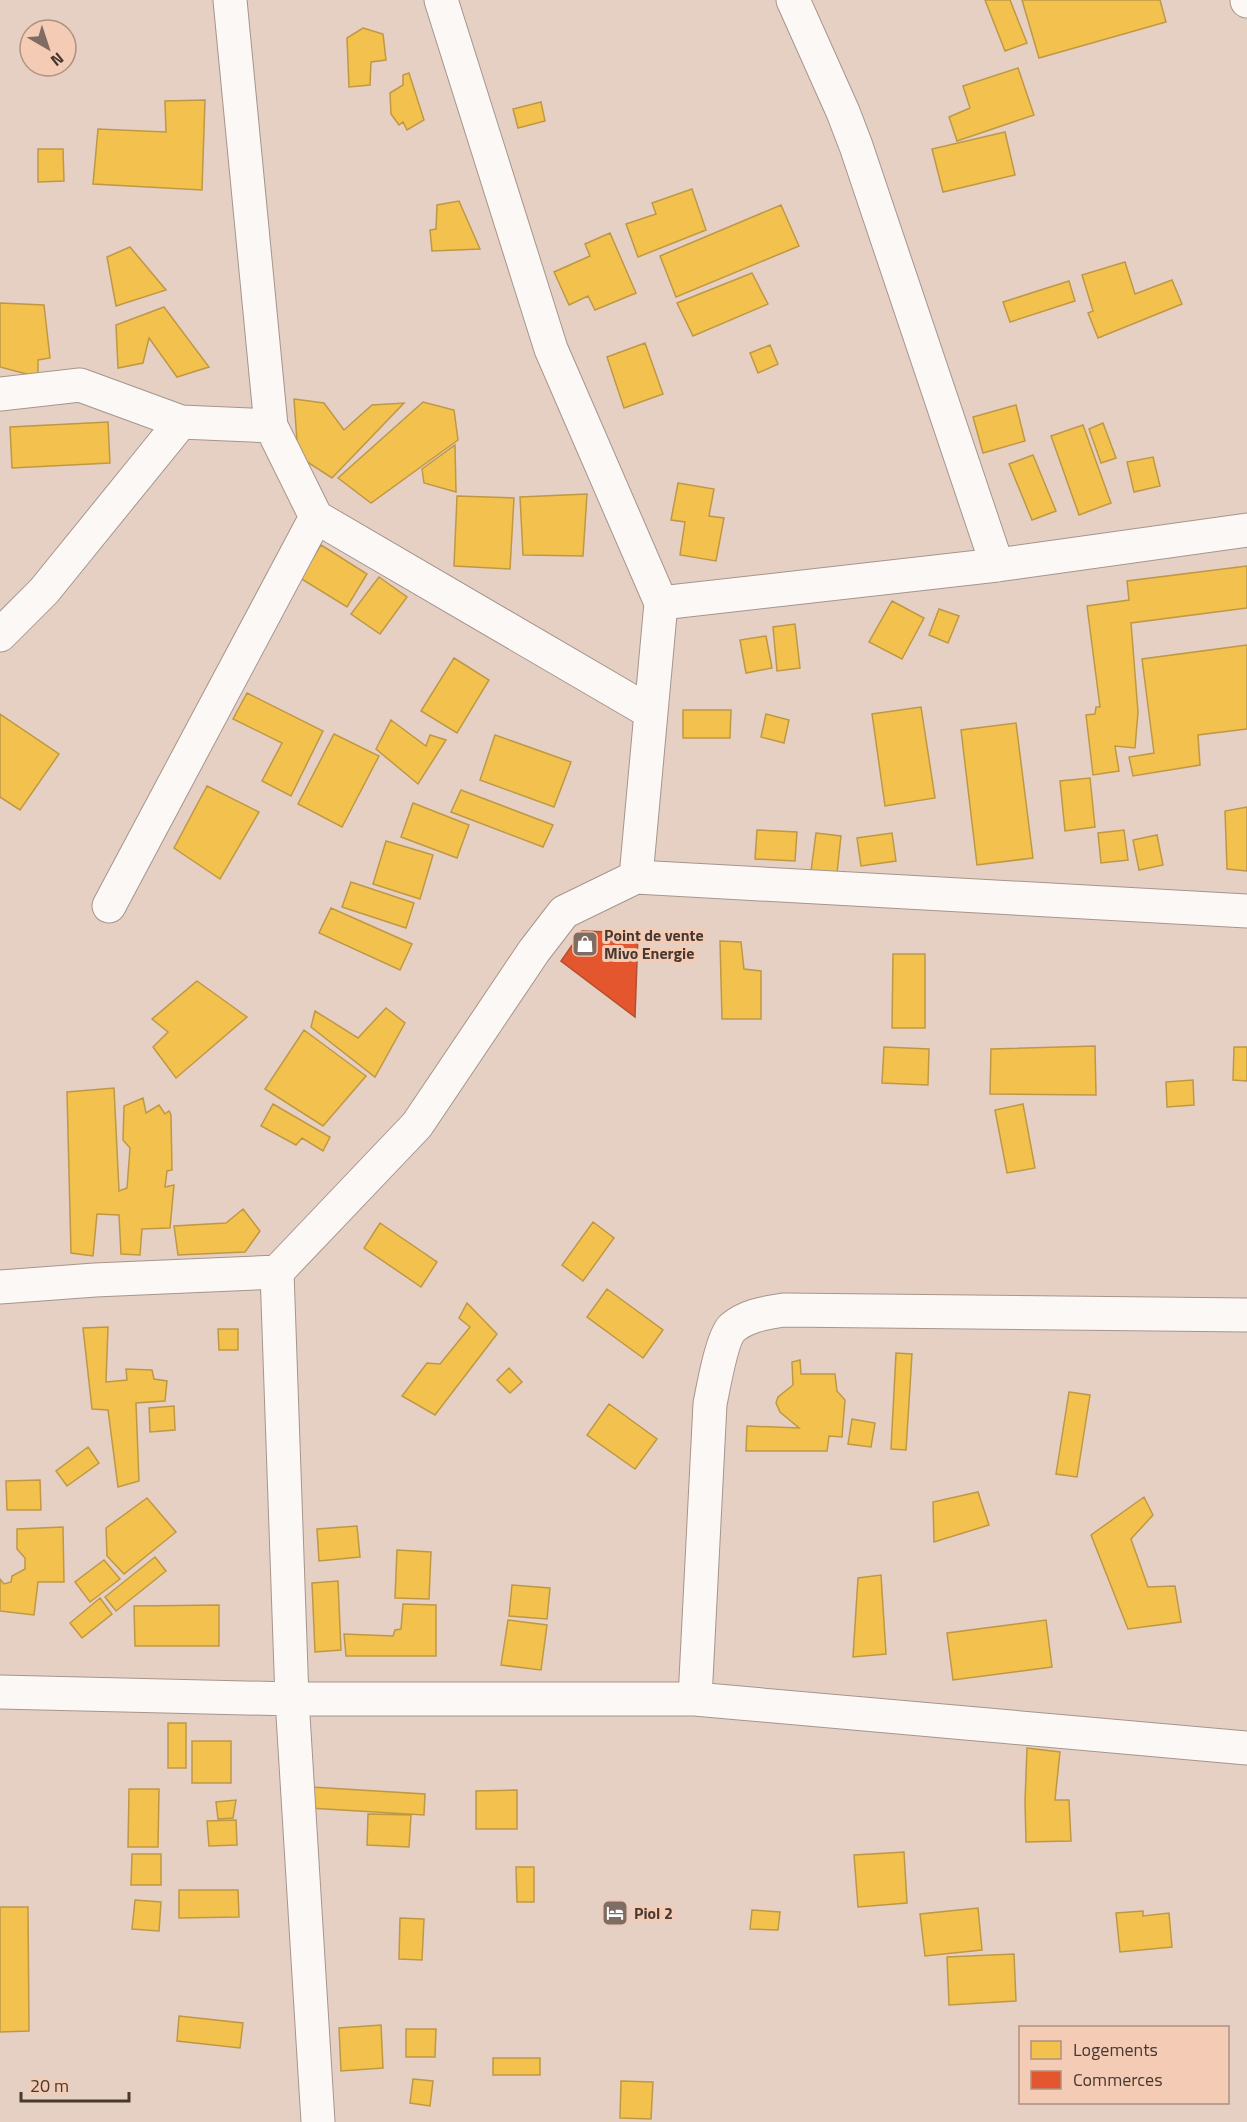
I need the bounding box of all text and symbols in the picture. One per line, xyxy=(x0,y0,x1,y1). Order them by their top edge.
north arrow xyxy=(18,18,78,78)
text: N xyxy=(46,47,69,72)
place label: Point de vente Mivo Energie xyxy=(604,923,704,965)
shop icon: Point de vente Mivo Energie xyxy=(570,929,600,959)
hotel icon: Piol 2 xyxy=(600,1898,630,1928)
place label: Piol 2 xyxy=(634,1901,673,1925)
legend xyxy=(1019,2026,1229,2104)
text: Logements xyxy=(1073,2036,1158,2063)
scale bar xyxy=(21,2065,129,2103)
text: Commerces xyxy=(1073,2066,1163,2093)
text: 20 m xyxy=(30,2072,69,2099)

